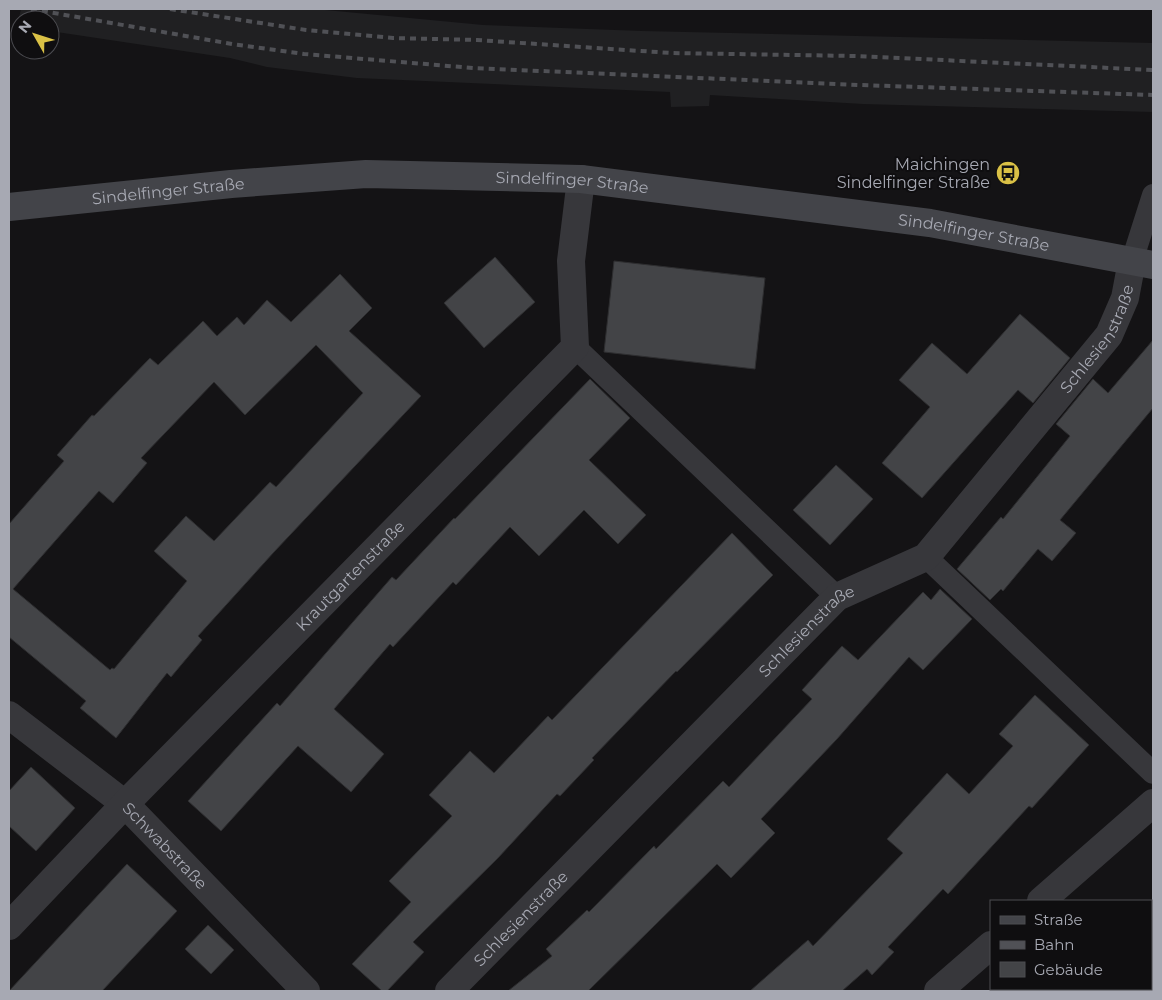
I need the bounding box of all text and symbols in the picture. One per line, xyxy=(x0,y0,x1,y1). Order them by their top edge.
north arrow xyxy=(10,10,60,60)
text: N xyxy=(14,17,35,37)
place label: Maichingen Sindelfinger Straße xyxy=(837,155,990,192)
bus stop icon: Maichingen Sindelfinger Straße xyxy=(995,160,1021,186)
street label: Sindelfinger Straße xyxy=(495,168,650,197)
street label: Sindelfinger Straße xyxy=(91,174,245,208)
street label: Sindelfinger Straße xyxy=(897,210,1051,255)
street label: Schlesienstraße xyxy=(1056,283,1137,397)
street label: Krautgartenstraße xyxy=(292,516,408,635)
street label: Schlesienstraße xyxy=(754,581,857,681)
street label: Schwabstraße xyxy=(119,798,211,893)
street label: Schlesienstraße xyxy=(470,867,572,970)
legend xyxy=(990,900,1152,990)
text: Straße xyxy=(1034,910,1083,929)
text: Bahn xyxy=(1034,935,1074,954)
text: Gebäude xyxy=(1034,960,1103,979)

